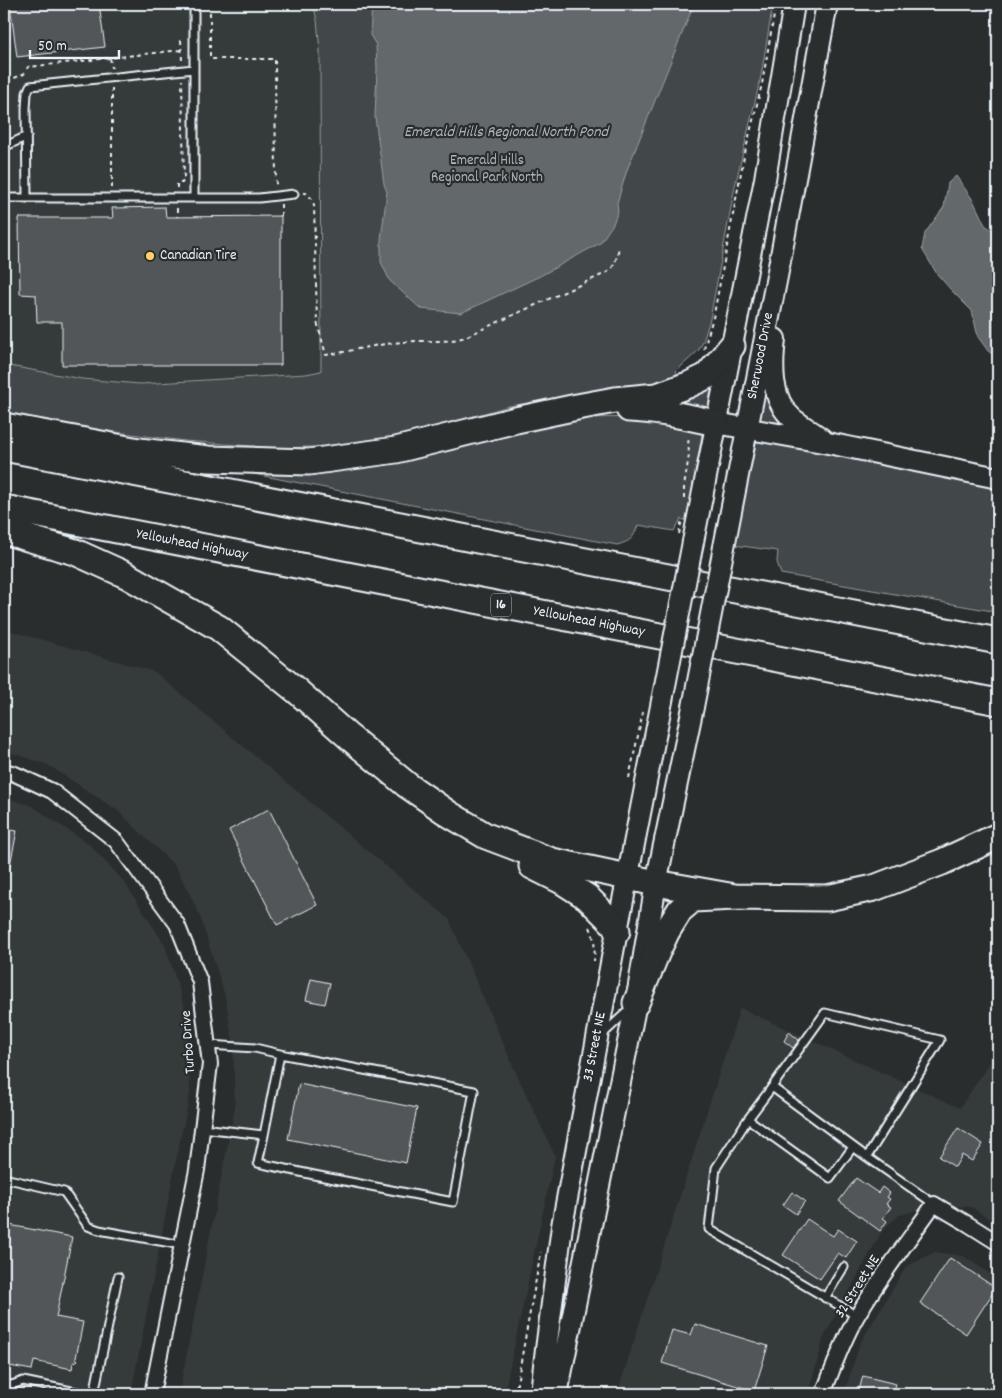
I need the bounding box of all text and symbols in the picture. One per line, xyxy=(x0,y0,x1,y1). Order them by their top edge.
scale bar xyxy=(30,28,119,60)
text: 50 m xyxy=(38,36,67,58)
water label: Emerald Hills Regional North Pond xyxy=(404,121,611,144)
park label: Emerald Hills Regional Park North xyxy=(431,150,543,189)
place label: Canadian Tire xyxy=(160,245,237,267)
marker: Canadian Tire xyxy=(144,250,156,262)
street label: Sherwood Drive xyxy=(742,310,780,401)
street label: Yellowhead Highway xyxy=(134,523,251,567)
road number: 16 xyxy=(491,594,511,616)
street label: Yellowhead Highway xyxy=(531,600,648,644)
street label: Turbo Drive xyxy=(176,1009,202,1074)
street label: 33 Street NE xyxy=(577,1010,613,1084)
street label: 32 Street NE xyxy=(830,1251,886,1323)

